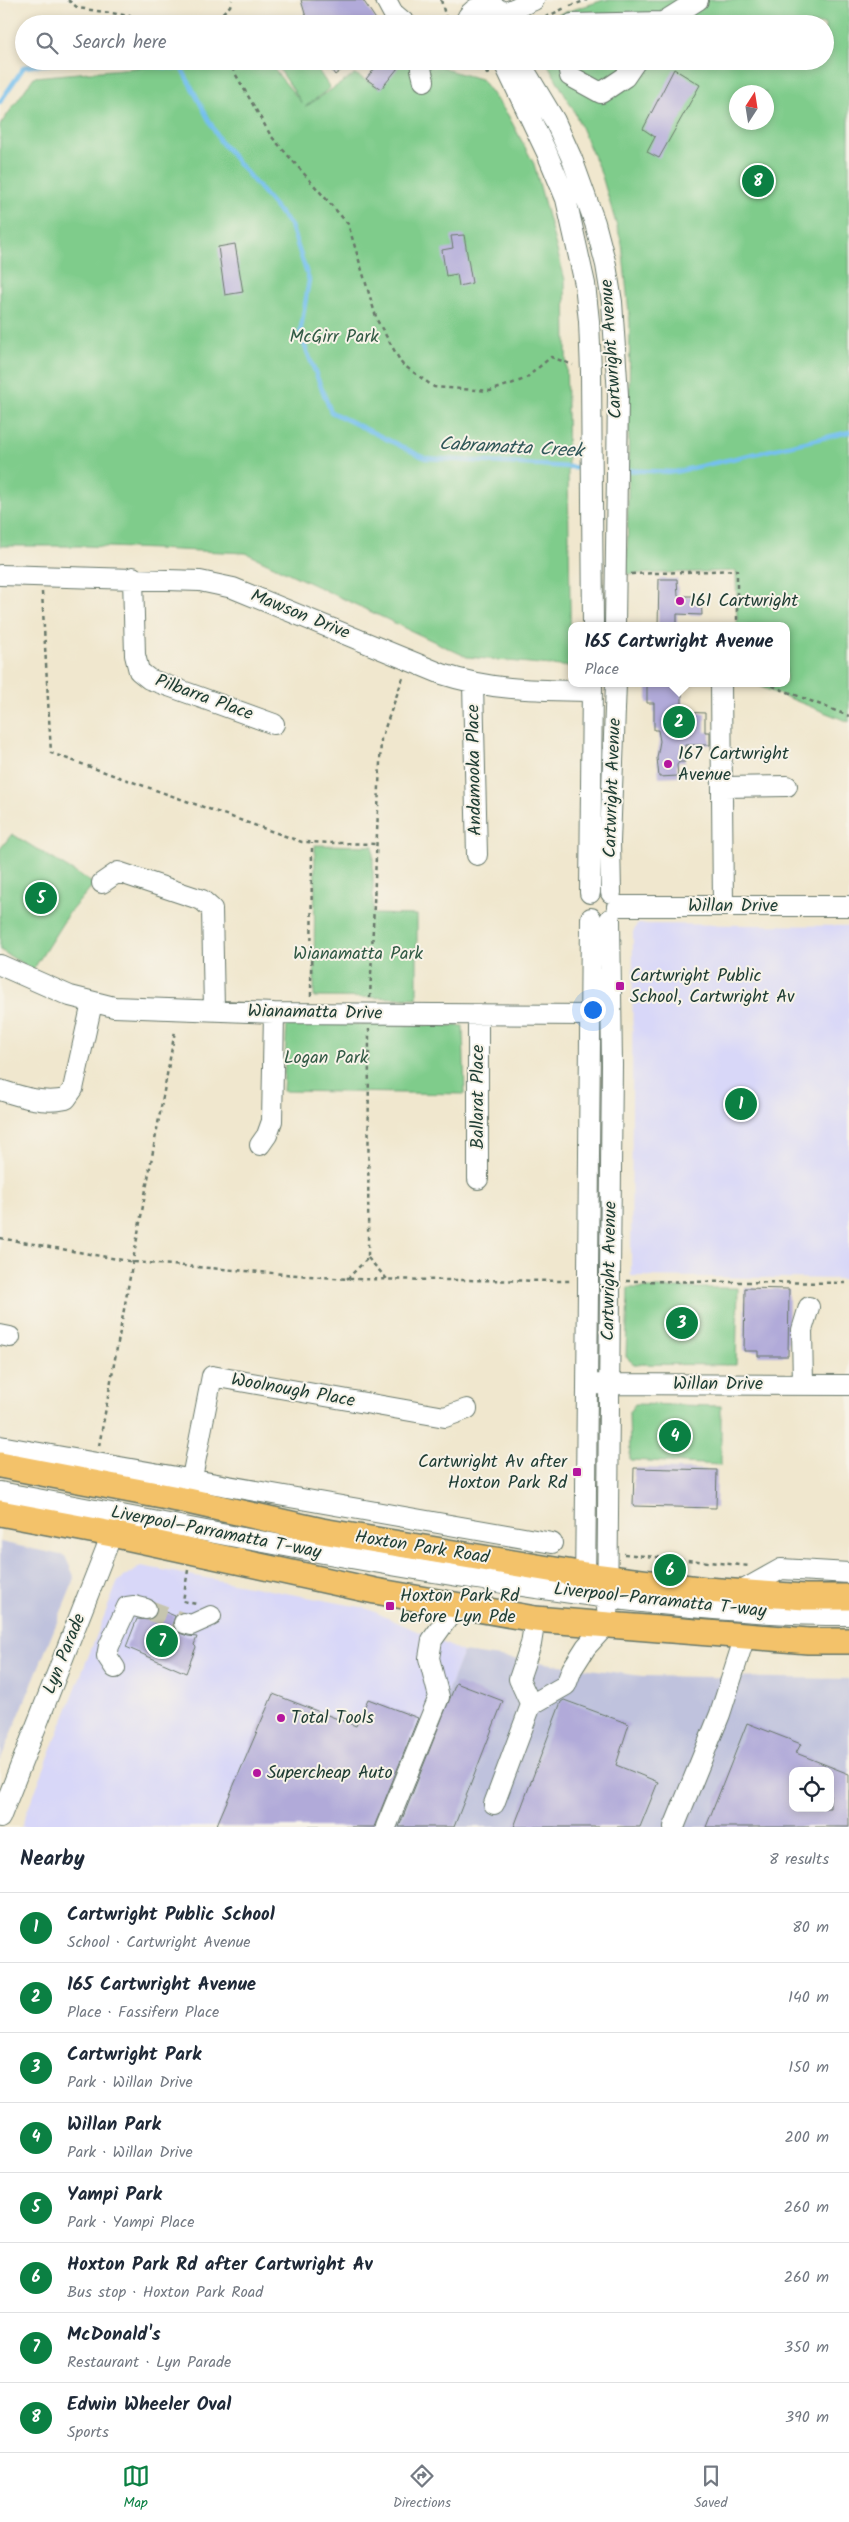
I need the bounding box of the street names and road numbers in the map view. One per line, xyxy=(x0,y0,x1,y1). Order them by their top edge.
street label: Cartwright Avenue xyxy=(593,278,631,420)
street label: Mawson Drive xyxy=(246,582,354,648)
street label: Pilbarra Place xyxy=(151,667,257,729)
street label: Andamooka Place xyxy=(459,704,491,836)
street label: Cartwright Avenue xyxy=(596,718,630,858)
street label: Willan Drive xyxy=(688,892,778,921)
street label: Wianamatta Drive xyxy=(247,997,383,1029)
street label: Ballarat Place xyxy=(464,1045,493,1149)
street label: Cartwright Avenue xyxy=(594,1201,626,1341)
street label: Woolnough Place xyxy=(229,1366,357,1416)
street label: Willan Drive xyxy=(673,1370,763,1399)
street label: Liverpool–Parramatta T-way xyxy=(108,1498,324,1568)
street label: Hoxton Park Road xyxy=(353,1523,492,1573)
street label: Liverpool–Parramatta T-way xyxy=(552,1575,768,1627)
street label: Lyn Parade xyxy=(36,1609,94,1699)

